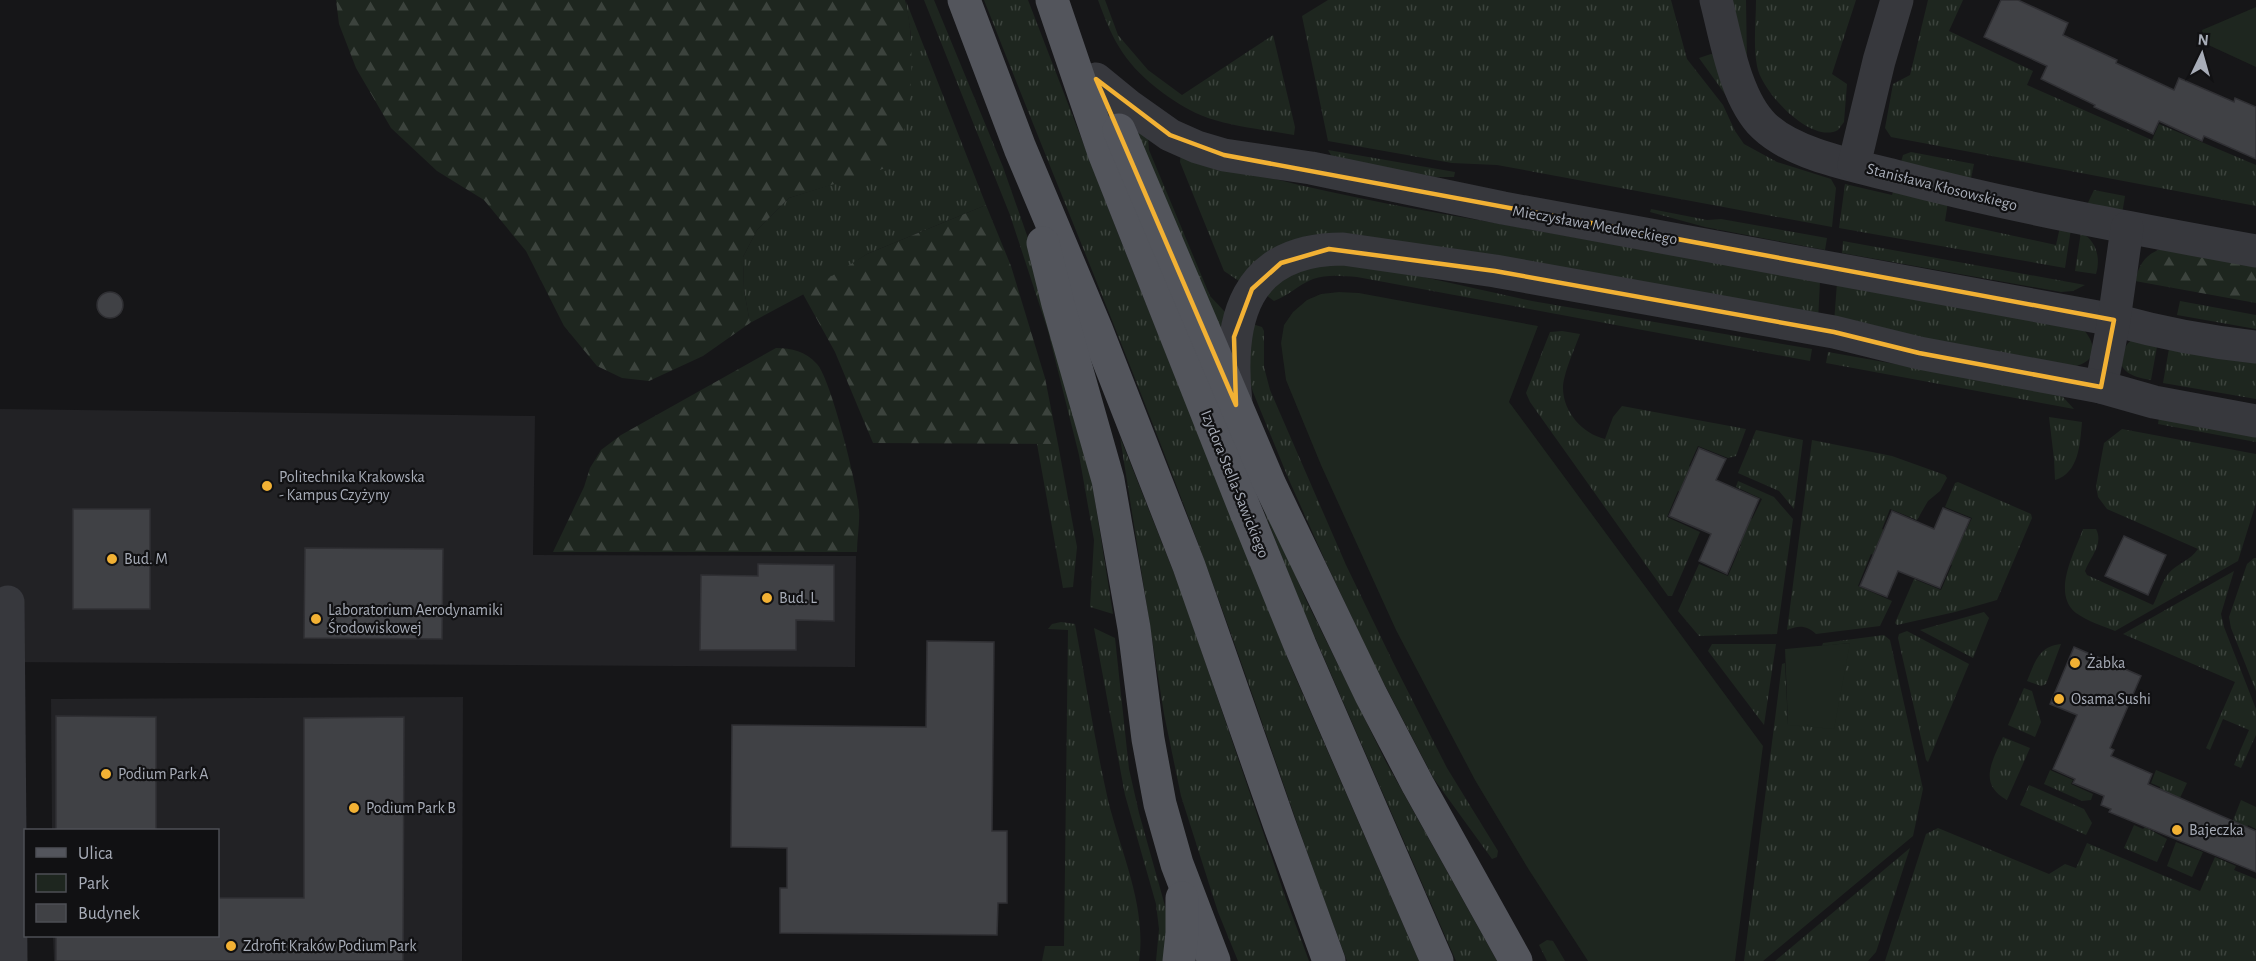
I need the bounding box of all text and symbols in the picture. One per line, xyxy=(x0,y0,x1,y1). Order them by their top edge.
north arrow xyxy=(2172,24,2232,84)
text: N xyxy=(2197,32,2209,49)
street label: Stanisława Kłosowskiego xyxy=(1865,161,2019,214)
street label: Mieczysława Medweckiego xyxy=(1511,203,1679,248)
street label: Izydora Stella-Sawickiego xyxy=(1197,408,1272,561)
place label: Politechnika Krakowska - Kampus Czyżyny xyxy=(279,469,425,504)
marker: Politechnika Krakowska - Kampus Czyżyny xyxy=(260,479,274,493)
place label: Bud. M xyxy=(124,551,168,567)
marker: Bud. M xyxy=(105,552,119,566)
place label: Bud. L xyxy=(779,590,817,606)
marker: Bud. L xyxy=(760,591,774,605)
place label: Laboratorium Aerodynamiki Środowiskowej xyxy=(328,602,503,637)
marker: Laboratorium Aerodynamiki Środowiskowej xyxy=(309,612,323,626)
place label: Żabka xyxy=(2087,653,2125,671)
marker: Żabka xyxy=(2068,656,2082,670)
place label: Osama Sushi xyxy=(2071,691,2151,707)
marker: Osama Sushi xyxy=(2052,692,2066,706)
place label: Podium Park A xyxy=(118,766,209,782)
marker: Podium Park A xyxy=(99,767,113,781)
place label: Podium Park B xyxy=(366,800,456,816)
marker: Podium Park B xyxy=(347,801,361,815)
place label: Bajeczka xyxy=(2189,822,2244,839)
marker: Bajeczka xyxy=(2170,823,2184,837)
legend xyxy=(24,829,219,937)
text: Ulica xyxy=(78,845,113,863)
text: Park xyxy=(78,875,110,893)
text: Budynek xyxy=(78,905,140,923)
place label: Zdrofit Kraków Podium Park xyxy=(243,938,417,954)
marker: Zdrofit Kraków Podium Park xyxy=(224,939,238,953)

